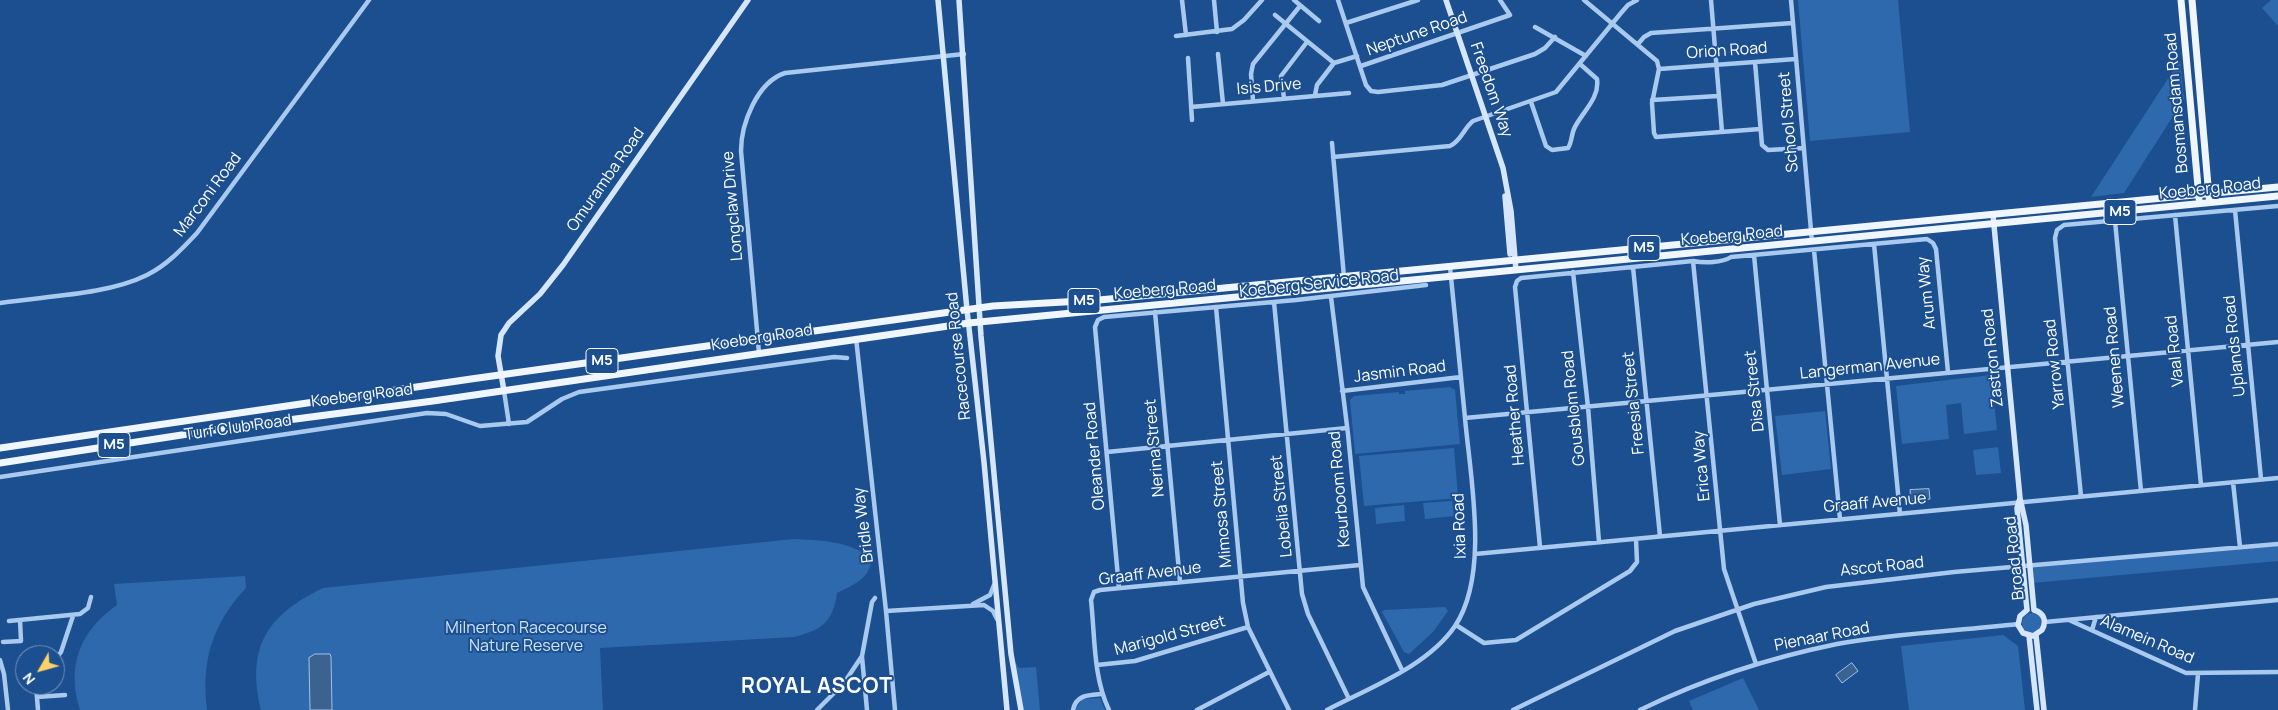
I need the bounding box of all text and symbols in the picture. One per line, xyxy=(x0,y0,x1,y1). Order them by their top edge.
street label: Neptune Road xyxy=(1364,8,1470,60)
street label: Bosmansdam Road xyxy=(2161,32,2193,174)
street label: Orion Road xyxy=(1686,39,1768,63)
street label: Freedom Way xyxy=(1466,40,1516,140)
street label: School Street xyxy=(1775,71,1803,173)
street label: Isis Drive xyxy=(1236,75,1302,99)
street label: Omuramba Road xyxy=(563,125,649,235)
street label: Marconi Road xyxy=(170,149,246,241)
street label: Longclaw Drive xyxy=(719,150,747,262)
street label: Koeberg Road xyxy=(2158,174,2262,204)
road number: M5 xyxy=(2104,200,2136,224)
street label: Koeberg Road xyxy=(1680,222,1784,250)
road number: M5 xyxy=(1628,236,1660,260)
street label: Arum Way xyxy=(1914,256,1940,330)
street label: Koeberg Service Road xyxy=(1238,266,1400,302)
street label: Koeberg Road xyxy=(1113,276,1217,304)
road number: M5 xyxy=(1068,288,1100,314)
street label: Racecourse Road xyxy=(943,291,975,421)
street label: Uplands Road xyxy=(2220,294,2250,398)
street label: Weenen Road xyxy=(2101,306,2129,408)
street label: Zastron Road xyxy=(1978,308,2008,408)
street label: Vaal Road xyxy=(2162,314,2188,388)
street label: Yarrow Road xyxy=(2041,318,2069,410)
street label: Koeberg Road xyxy=(710,320,814,356)
road number: M5 xyxy=(586,348,618,374)
street label: Gousblom Road xyxy=(1558,349,1590,467)
street label: Disa Street xyxy=(1741,349,1769,433)
street label: Freesia Street xyxy=(1619,350,1649,456)
street label: Langerman Avenue xyxy=(1799,350,1941,384)
street label: Jasmin Road xyxy=(1353,357,1447,387)
street label: Heather Road xyxy=(1501,364,1529,466)
street label: Koeberg Road xyxy=(310,380,414,412)
street label: Nerina Street xyxy=(1141,398,1169,498)
street label: Oleander Road xyxy=(1081,401,1109,511)
street label: Turf Club Road xyxy=(183,411,293,445)
street label: Keurboom Road xyxy=(1325,430,1355,548)
street label: Erica Way xyxy=(1689,430,1715,502)
road number: M5 xyxy=(98,432,130,458)
street label: Lobelia Street xyxy=(1267,454,1297,558)
street label: Mimosa Street xyxy=(1208,460,1236,568)
street label: Bridle Way xyxy=(850,486,878,564)
street label: Graaff Avenue xyxy=(1823,489,1927,517)
street label: Ixia Road xyxy=(1449,493,1471,559)
street label: Broad Road xyxy=(2001,515,2029,601)
street label: Ascot Road xyxy=(1839,553,1925,581)
street label: Graaff Avenue xyxy=(1098,558,1202,590)
street label: Marigold Street xyxy=(1112,612,1228,660)
street label: Alamein Road xyxy=(2097,612,2197,668)
street label: Pienaar Road xyxy=(1773,618,1871,656)
park label: Milnerton Racecourse Nature Reserve xyxy=(445,619,607,657)
north arrow xyxy=(15,645,65,695)
text: N xyxy=(18,669,39,689)
district label: ROYAL ASCOT xyxy=(740,674,894,700)

